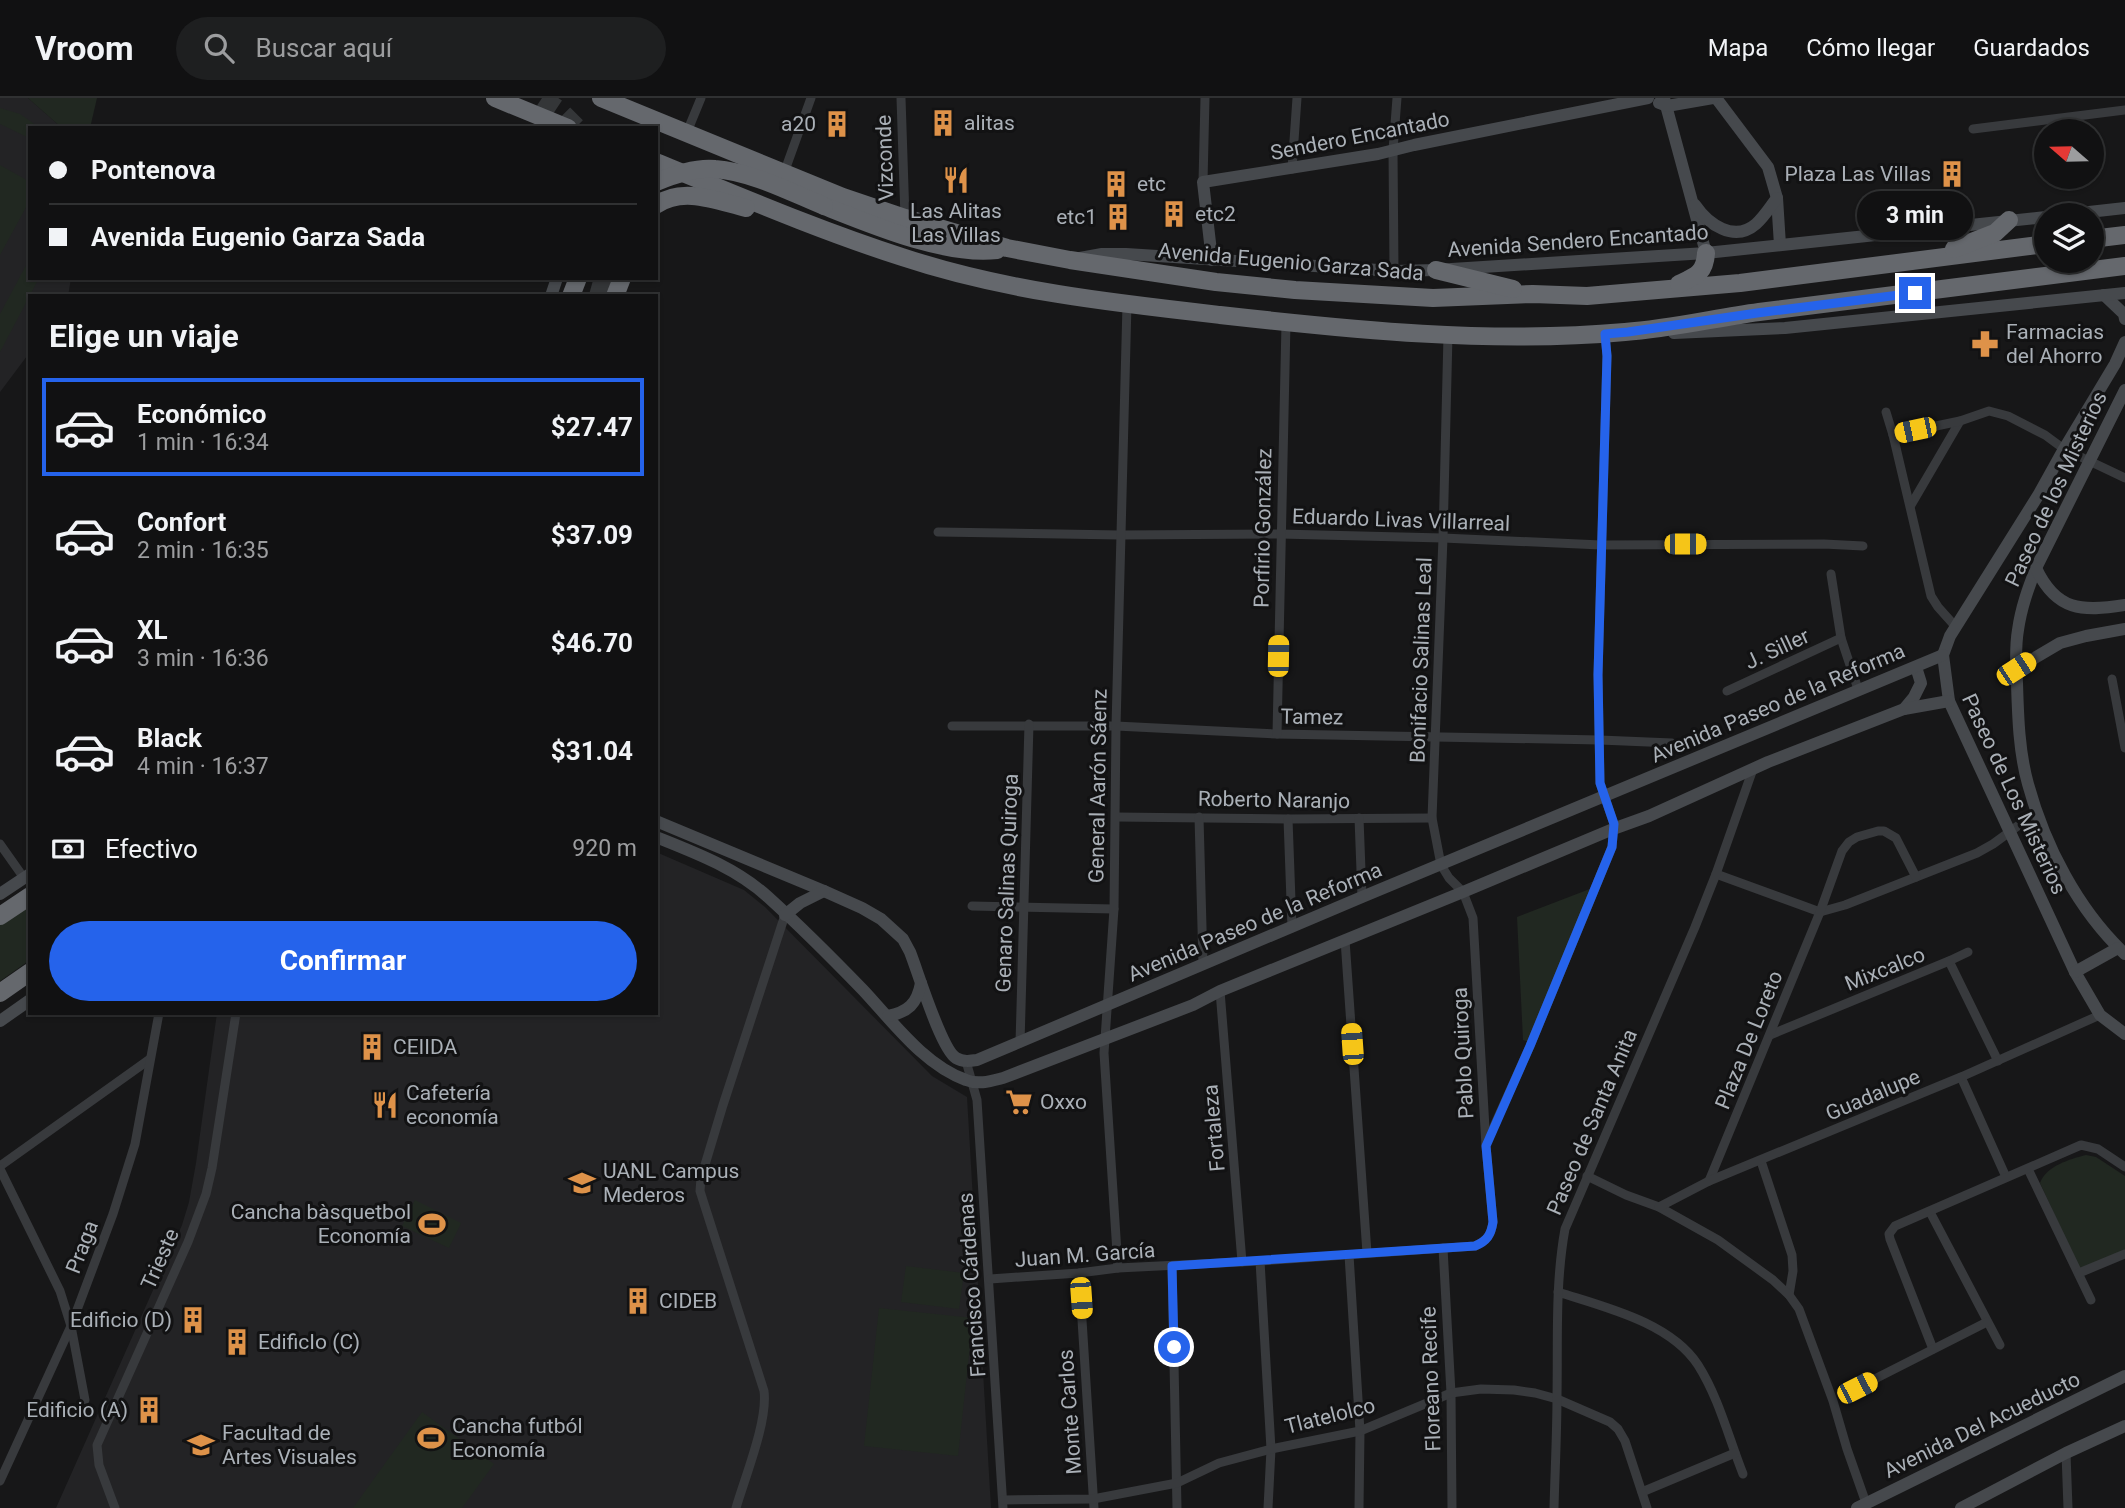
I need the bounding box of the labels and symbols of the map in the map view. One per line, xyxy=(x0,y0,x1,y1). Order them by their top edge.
street label: Sendero Encantado xyxy=(1268,107,1452,165)
building icon: alitas xyxy=(928,108,958,138)
building icon: a20 xyxy=(822,109,852,139)
place label: alitas xyxy=(964,111,1015,135)
place label: a20 xyxy=(781,112,816,136)
street label: Vizconde xyxy=(872,114,898,202)
north arrow xyxy=(2034,119,2104,189)
building icon: Plaza Las Villas xyxy=(1937,159,1967,189)
place label: Plaza Las Villas xyxy=(1784,162,1931,186)
restaurant icon: Las Alitas Las Villas xyxy=(941,165,971,195)
building icon: etc xyxy=(1101,169,1131,199)
place label: etc xyxy=(1137,172,1166,196)
callout: 3 min xyxy=(1857,192,1973,240)
place label: Las Alitas Las Villas xyxy=(910,199,1002,247)
building icon: etc2 xyxy=(1159,199,1189,229)
building icon: etc1 xyxy=(1103,202,1133,232)
place label: etc2 xyxy=(1195,202,1236,226)
place label: etc1 xyxy=(1056,205,1097,229)
street label: Avenida Sendero Encantado xyxy=(1447,220,1709,262)
street label: Avenida Eugenio Garza Sada xyxy=(1157,238,1425,286)
route end xyxy=(1899,277,1931,309)
place label: Farmacias del Ahorro xyxy=(2006,320,2104,368)
pharmacy icon: Farmacias del Ahorro xyxy=(1970,329,2000,359)
street label: Paseo de los Misterios xyxy=(2000,388,2112,590)
car xyxy=(1893,415,1938,445)
street label: Porfirio González xyxy=(1250,448,1276,608)
street label: Eduardo Livas Villarreal xyxy=(1292,504,1510,536)
car xyxy=(1665,534,1707,555)
street label: Bonifacio Salinas Leal xyxy=(1405,557,1437,763)
street label: J. Siller xyxy=(1741,624,1813,674)
car xyxy=(1268,635,1289,677)
street label: Avenida Paseo de la Reforma xyxy=(1647,639,1909,767)
car xyxy=(1993,649,2040,689)
street label: General Aarón Sáenz xyxy=(1084,689,1112,883)
street label: Paseo de Los Misterios xyxy=(1957,690,2071,898)
street label: Tamez xyxy=(1280,704,1344,730)
street label: Genaro Salinas Quiroga xyxy=(991,773,1023,993)
street label: Roberto Naranjo xyxy=(1198,787,1350,813)
street label: Avenida Paseo de la Reforma xyxy=(1124,858,1386,986)
street label: Mixcalco xyxy=(1841,942,1929,996)
street label: Plaza De Loreto xyxy=(1710,967,1788,1113)
street label: Pablo Quiroga xyxy=(1448,987,1478,1119)
car xyxy=(1341,1022,1364,1066)
street label: Paseo de Santa Anita xyxy=(1542,1025,1642,1219)
building icon: CEIIDA xyxy=(357,1032,387,1062)
place label: CEIIDA xyxy=(393,1035,458,1059)
street label: Guadalupe xyxy=(1822,1064,1924,1126)
place label: Cafetería economía xyxy=(406,1081,499,1129)
street label: Fortaleza xyxy=(1198,1083,1230,1173)
supermarket icon: Oxxo xyxy=(1004,1087,1034,1117)
restaurant icon: Cafetería economía xyxy=(370,1090,400,1120)
place label: Oxxo xyxy=(1040,1090,1087,1114)
place label: UANL Campus Mederos xyxy=(603,1159,739,1207)
school or university icon: UANL Campus Mederos xyxy=(567,1168,597,1198)
street label: Francisco Cárdenas xyxy=(954,1192,990,1378)
place label: Cancha bàsquetbol Economía xyxy=(231,1200,411,1248)
sports icon: Cancha bàsquetbol Economía xyxy=(417,1209,447,1239)
street label: Praga xyxy=(61,1217,103,1277)
street label: Trieste xyxy=(136,1225,184,1293)
street label: Juan M. García xyxy=(1014,1238,1156,1272)
car xyxy=(1070,1276,1093,1320)
building icon: CIDEB xyxy=(623,1286,653,1316)
place label: CIDEB xyxy=(659,1289,717,1313)
building icon: Edificio (D) xyxy=(178,1305,208,1335)
street label: Floreano Recife xyxy=(1416,1306,1446,1452)
place label: Edificio (D) xyxy=(70,1308,172,1332)
building icon: EdificIo (C) xyxy=(222,1327,252,1357)
place label: EdificIo (C) xyxy=(258,1330,360,1354)
route start xyxy=(1158,1331,1190,1363)
street label: Monte Carlos xyxy=(1054,1349,1086,1475)
street label: Avenida Del Acueducto xyxy=(1880,1367,2084,1483)
car xyxy=(1834,1369,1881,1407)
street label: Tlatelolco xyxy=(1282,1393,1378,1439)
building icon: Edificio (A) xyxy=(134,1395,164,1425)
place label: Edificio (A) xyxy=(26,1398,128,1422)
place label: Cancha futból Economía xyxy=(452,1414,583,1462)
place label: Facultad de Artes Visuales xyxy=(222,1421,357,1469)
sports icon: Cancha futból Economía xyxy=(416,1423,446,1453)
school or university icon: Facultad de Artes Visuales xyxy=(186,1430,216,1460)

